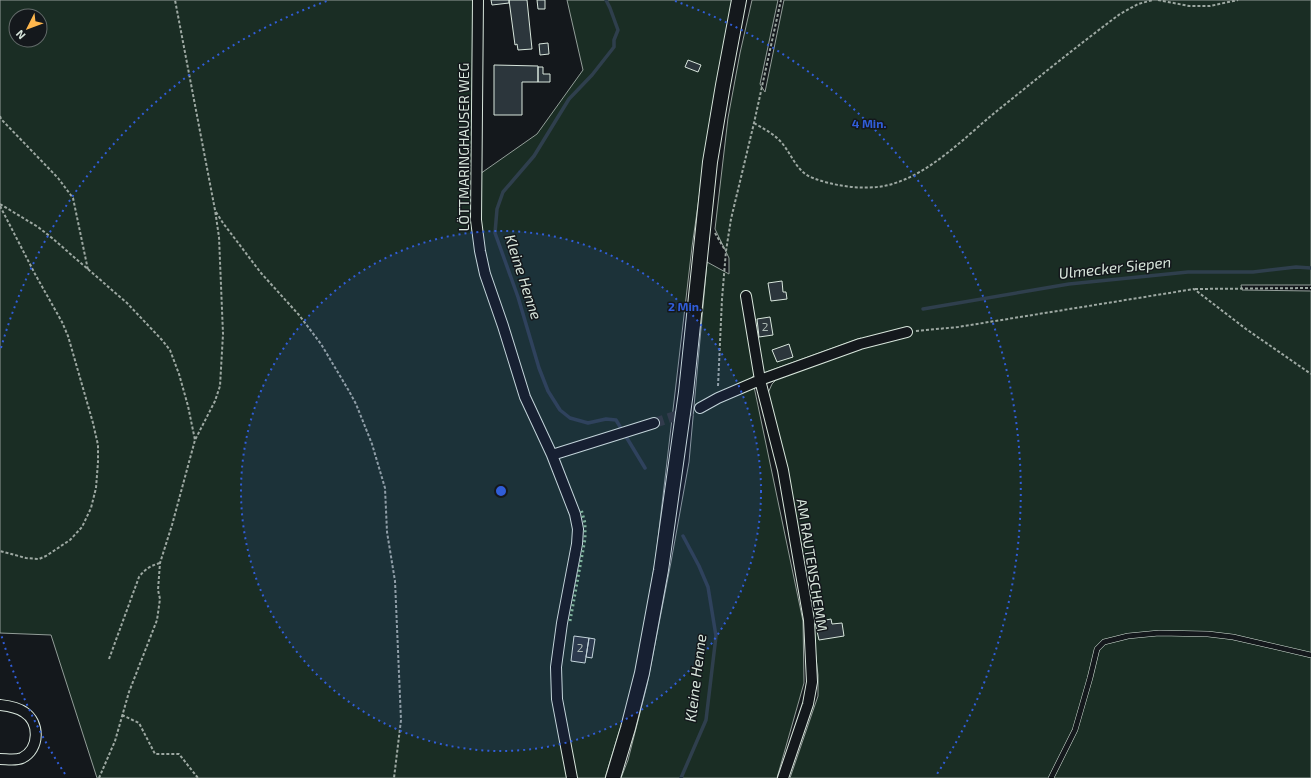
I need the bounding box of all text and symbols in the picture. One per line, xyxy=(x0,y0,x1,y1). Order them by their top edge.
north arrow xyxy=(8,8,48,48)
text: N xyxy=(13,28,28,42)
street label: LÖTTMARINGHAUSER WEG xyxy=(455,63,472,231)
text: 4 Min. xyxy=(852,116,886,130)
water label: Kleine Henne xyxy=(502,232,546,322)
water label: Ulmecker Siepen xyxy=(1058,252,1172,282)
text: 2 Min. xyxy=(668,299,702,313)
house number: 2 xyxy=(762,319,769,333)
centre of rings xyxy=(494,484,508,498)
street label: AM RAUTENSCHEMM xyxy=(794,497,831,633)
water label: Kleine Henne xyxy=(681,633,709,723)
house number: 2 xyxy=(577,640,584,654)

